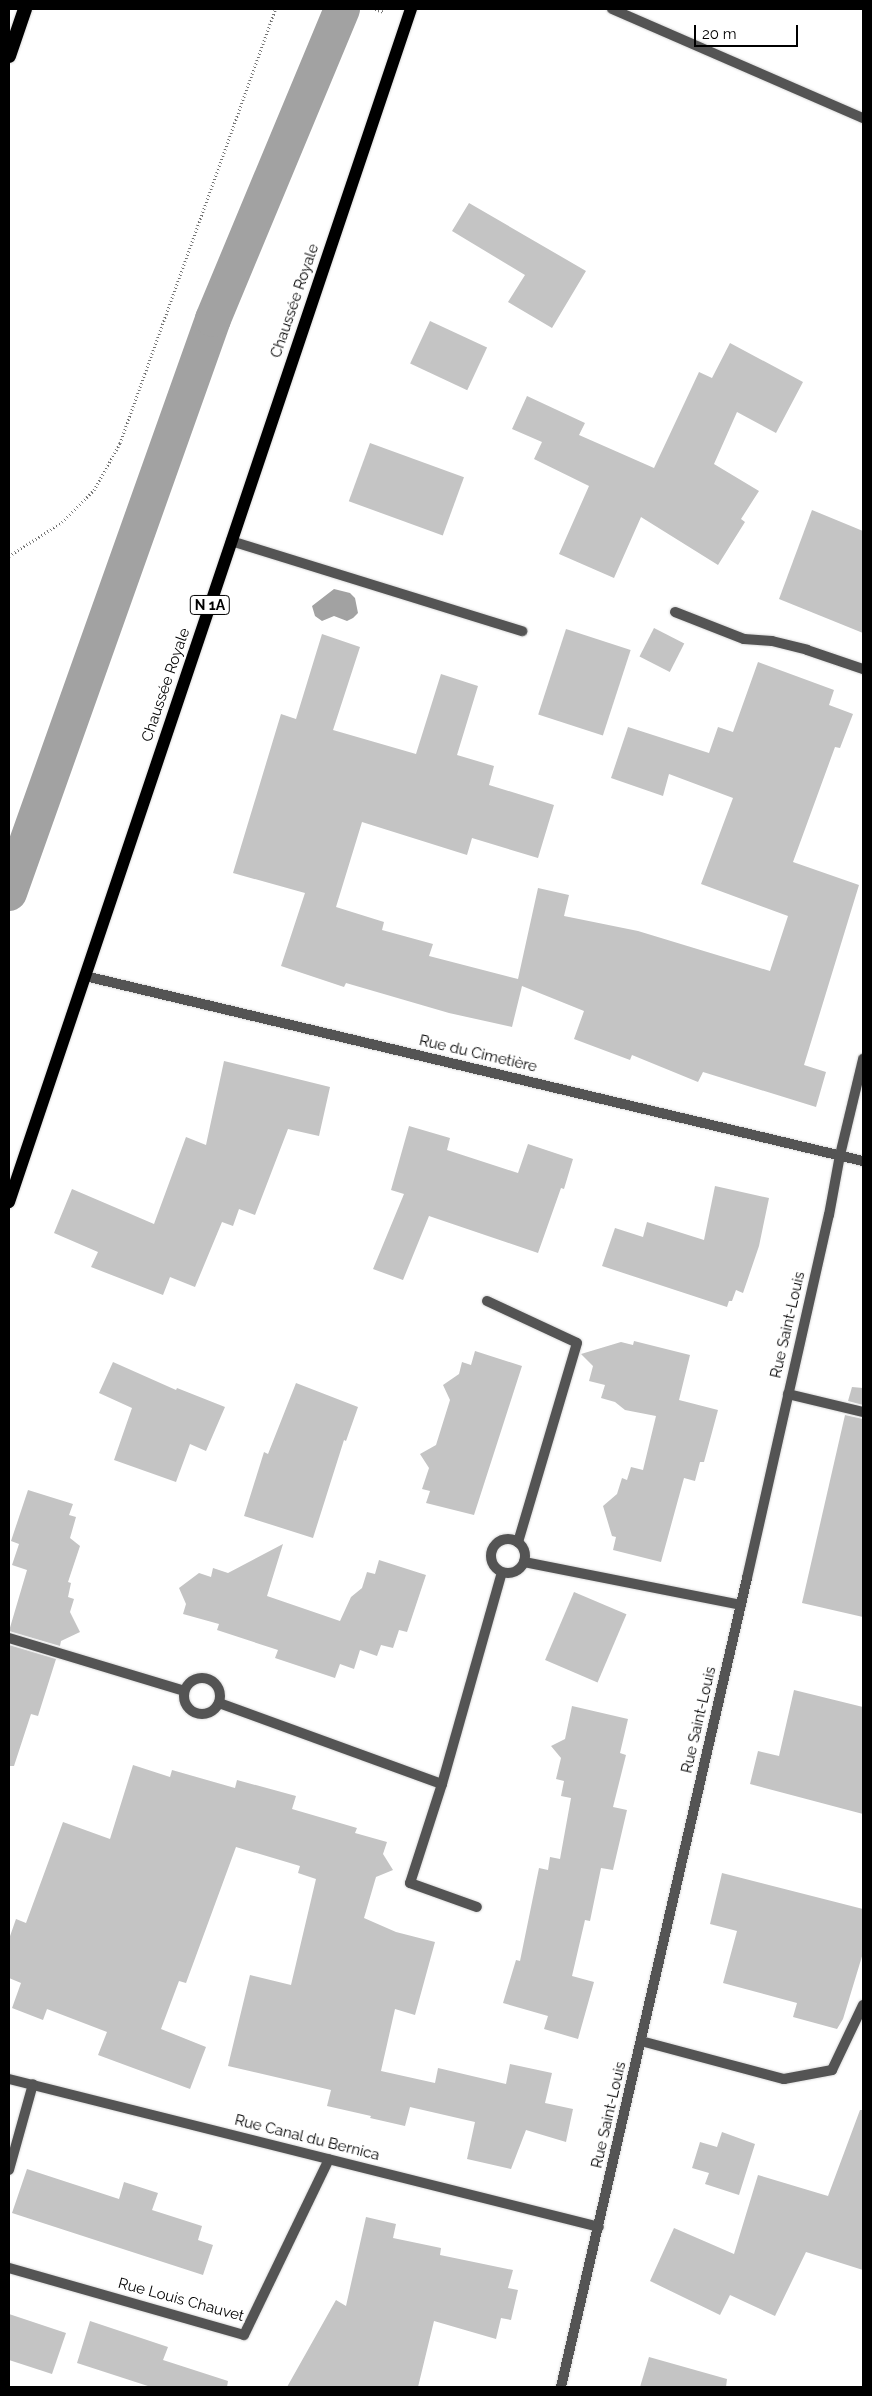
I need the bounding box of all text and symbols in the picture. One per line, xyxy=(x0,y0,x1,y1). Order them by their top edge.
scale bar xyxy=(697,15,801,47)
text: 20 m xyxy=(702,25,737,43)
street label: Chaussée Royale xyxy=(267,242,323,360)
road number: N 1A xyxy=(189,594,231,616)
street label: Chaussée Royale xyxy=(138,626,194,744)
street label: Rue du Cimetière xyxy=(417,1032,539,1076)
street label: Rue Saint-Louis xyxy=(767,1270,809,1380)
street label: Rue Saint-Louis xyxy=(678,1665,720,1775)
street label: Rue Saint-Louis xyxy=(588,2060,630,2170)
street label: Rue Canal du Bernica xyxy=(233,2111,381,2165)
street label: Rue Louis Chauvet xyxy=(116,2275,246,2325)

